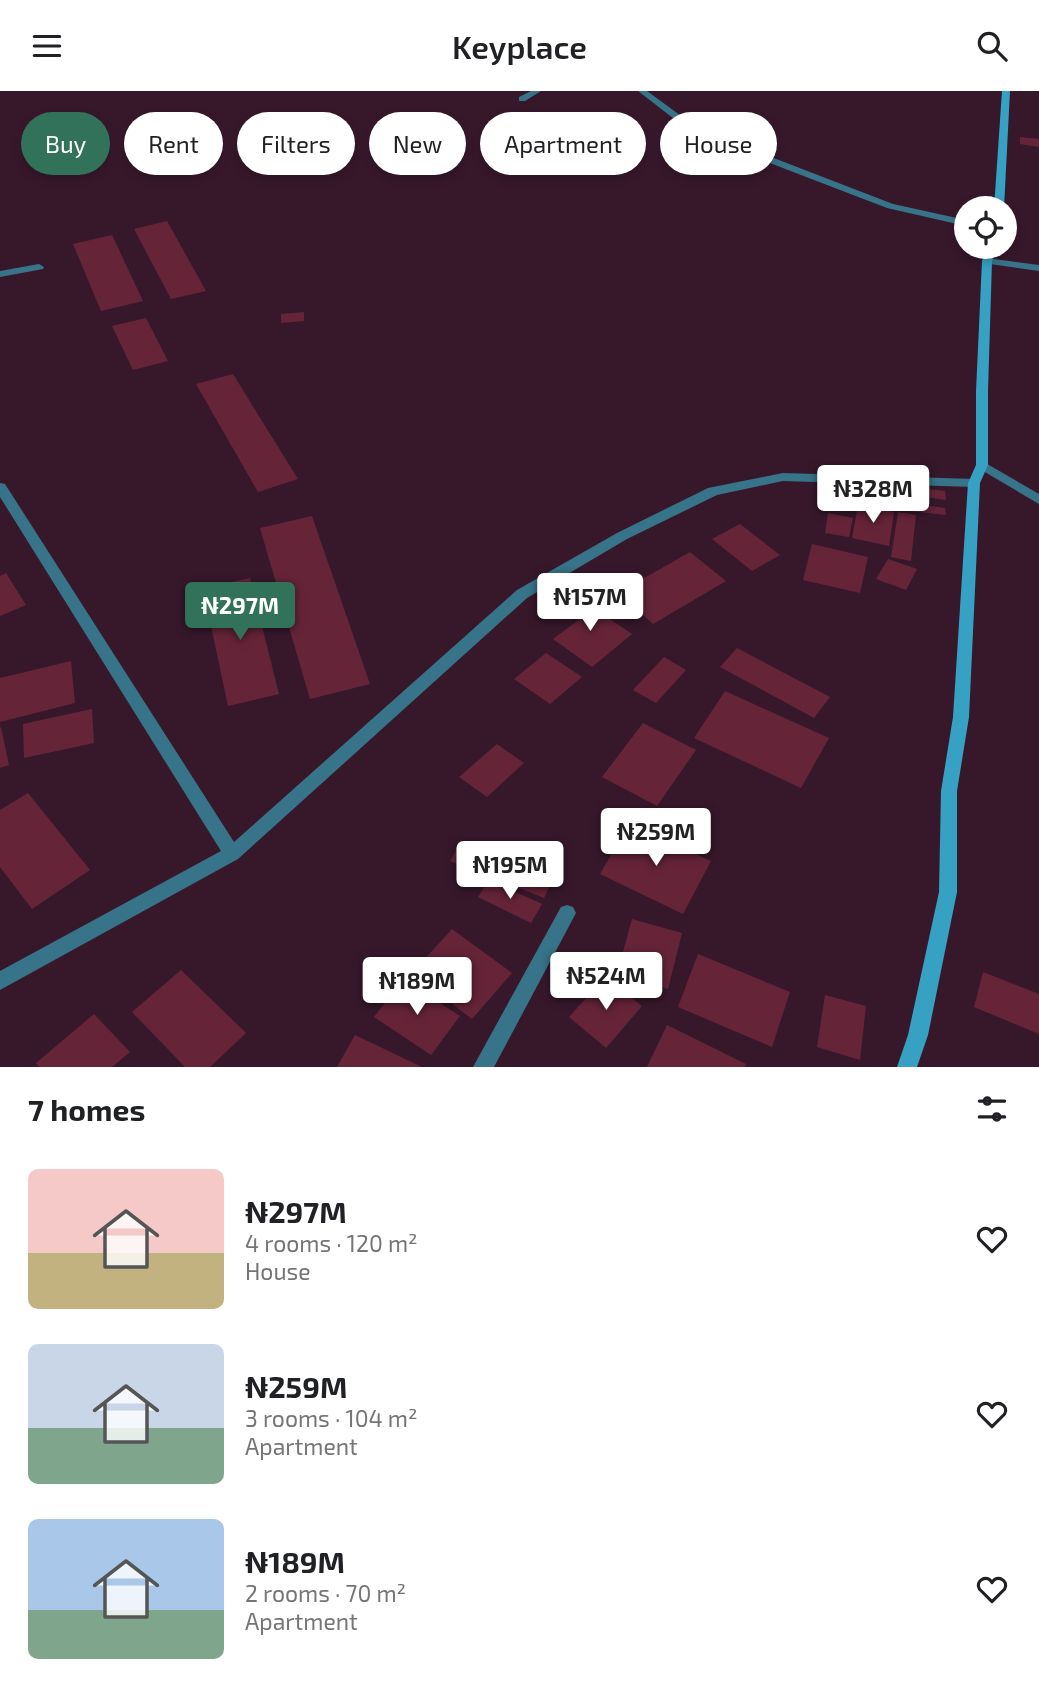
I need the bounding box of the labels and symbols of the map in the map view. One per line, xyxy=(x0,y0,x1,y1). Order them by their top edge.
pin: ₦328M xyxy=(824,465,922,525)
pin: ₦157M xyxy=(541,573,639,633)
pin: ₦297M xyxy=(191,582,289,642)
pin: ₦259M xyxy=(607,809,705,868)
pin: ₦195M xyxy=(461,841,559,901)
pin: ₦524M xyxy=(557,953,655,1012)
pin: ₦189M xyxy=(368,957,466,1017)

